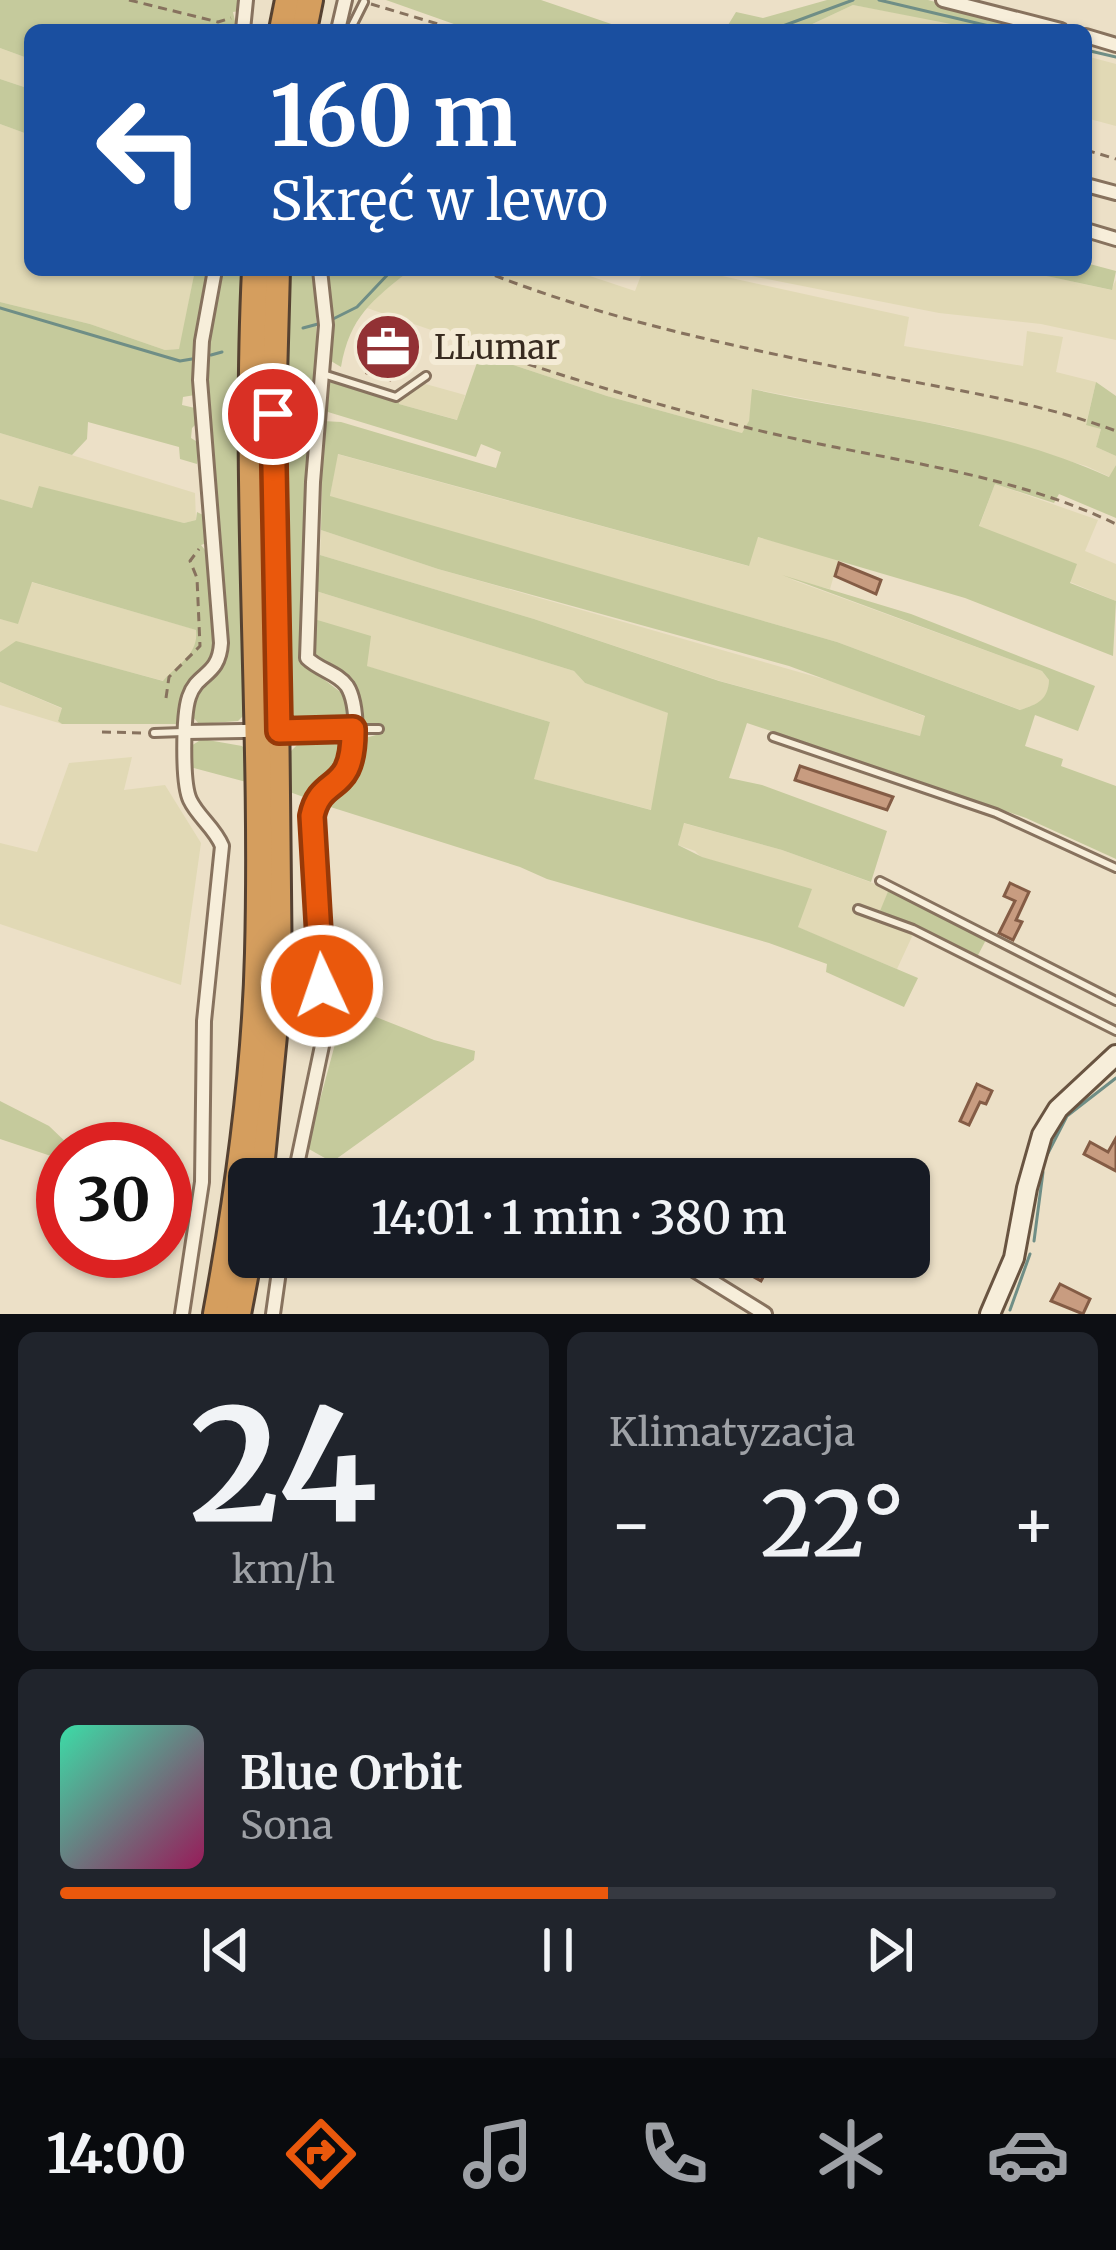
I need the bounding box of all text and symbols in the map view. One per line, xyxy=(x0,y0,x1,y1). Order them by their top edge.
text: 160 m xyxy=(270,63,517,169)
icon: left xyxy=(72,72,228,228)
text: Skręć w lewo xyxy=(270,167,608,235)
office icon: LLumar xyxy=(353,312,423,382)
place label: LLumar xyxy=(434,327,560,368)
pin xyxy=(222,363,324,465)
icon: arrive xyxy=(240,381,306,447)
position arrow xyxy=(259,923,385,1049)
speed limit sign: 30 xyxy=(36,1122,192,1278)
text: 14:01 · 1 min · 380 m xyxy=(371,1190,787,1246)
text: 24 xyxy=(190,1368,377,1565)
text: Klimatyzacja xyxy=(609,1408,855,1457)
text: 22° xyxy=(760,1467,905,1581)
text: − xyxy=(609,1483,653,1566)
text: + xyxy=(1012,1483,1056,1566)
text: km/h xyxy=(232,1545,335,1594)
text: Blue Orbit xyxy=(240,1745,463,1801)
text: Sona xyxy=(240,1801,333,1850)
icon: previous xyxy=(193,1917,259,1983)
icon: pause xyxy=(525,1917,591,1983)
icon: next xyxy=(857,1917,923,1983)
icon: directions xyxy=(279,2112,363,2196)
icon: music xyxy=(456,2112,540,2196)
icon: phone xyxy=(632,2112,716,2196)
icon: climate xyxy=(809,2112,893,2196)
icon: car xyxy=(986,2112,1070,2196)
text: 14:00 xyxy=(46,2120,187,2188)

